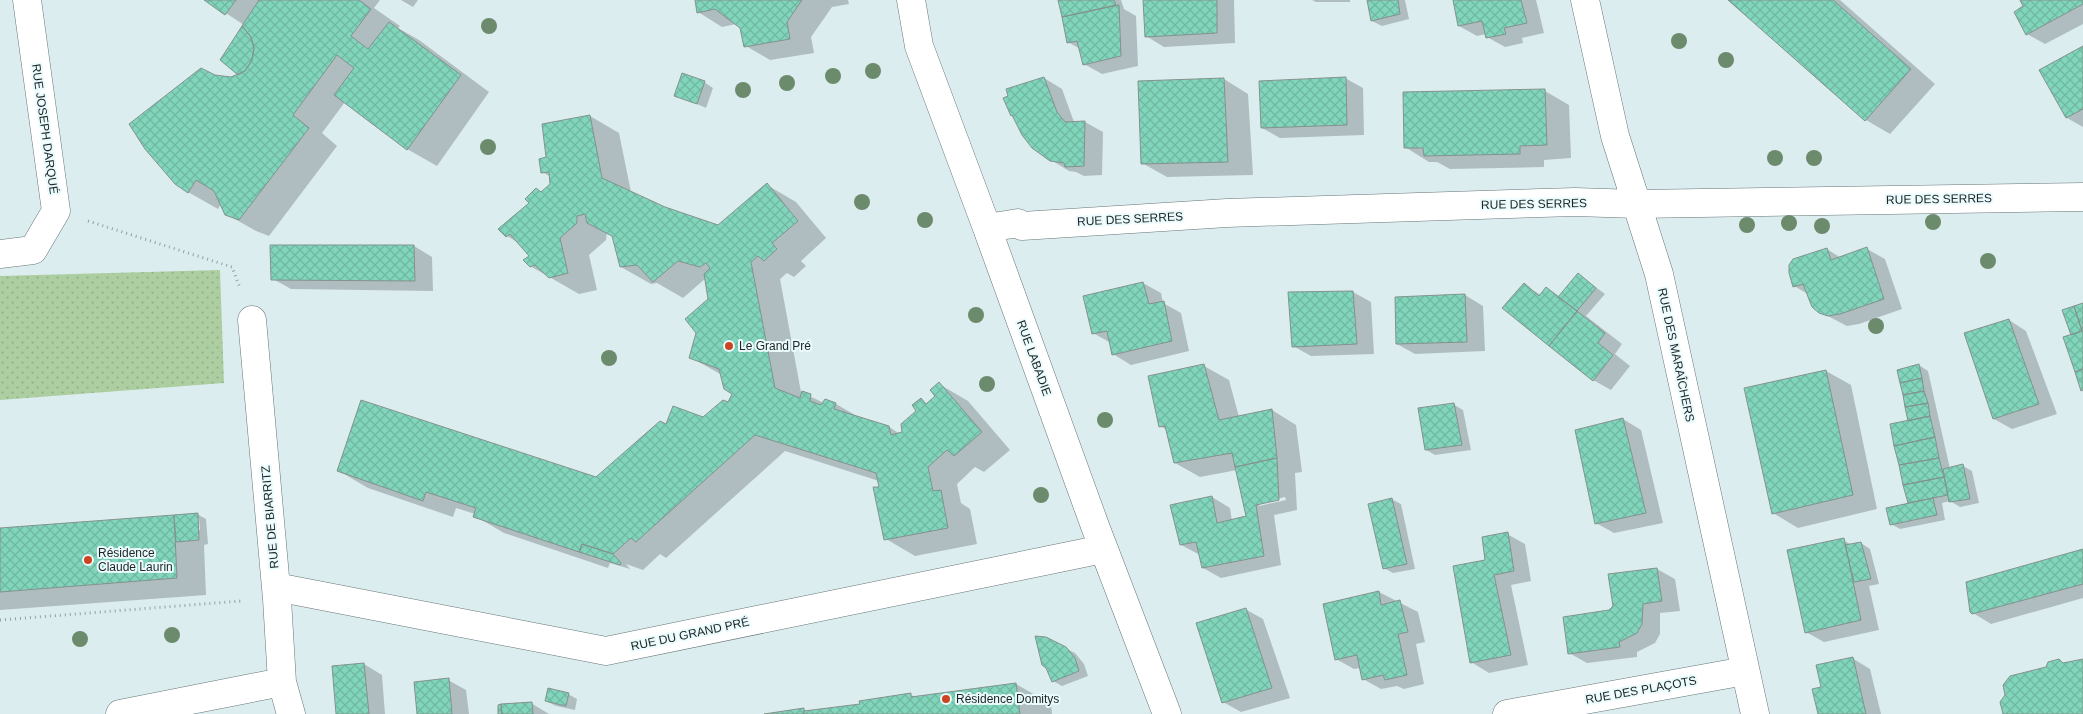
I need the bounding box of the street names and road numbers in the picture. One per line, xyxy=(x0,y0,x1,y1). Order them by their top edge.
street label: RUE JOSEPH DARQUÉ xyxy=(29,63,62,195)
street label: RUE DES SERRES xyxy=(1886,191,1992,207)
street label: RUE DES SERRES xyxy=(1481,196,1587,212)
street label: RUE DES SERRES xyxy=(1077,209,1183,229)
street label: RUE DES MARAÎCHERS xyxy=(1655,286,1698,423)
street label: RUE LABADIE xyxy=(1014,318,1054,398)
street label: RUE DE BIARRITZ xyxy=(259,465,281,569)
street label: RUE DU GRAND PRÉ xyxy=(629,614,750,653)
street label: RUE DES PLAÇOTS xyxy=(1584,673,1698,707)

